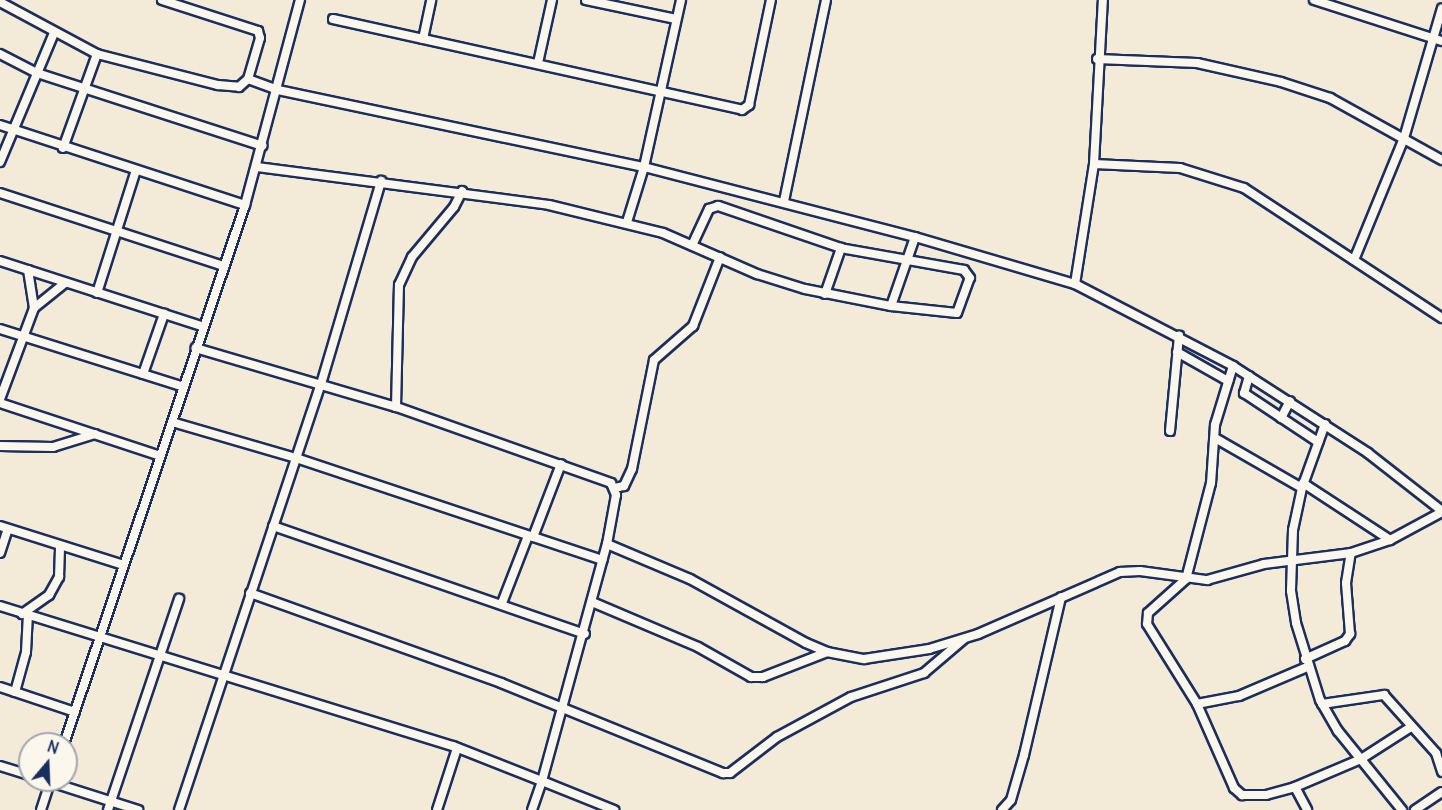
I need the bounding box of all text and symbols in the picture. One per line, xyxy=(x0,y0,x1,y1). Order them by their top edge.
north arrow xyxy=(18,732,78,792)
text: N xyxy=(45,736,62,758)

